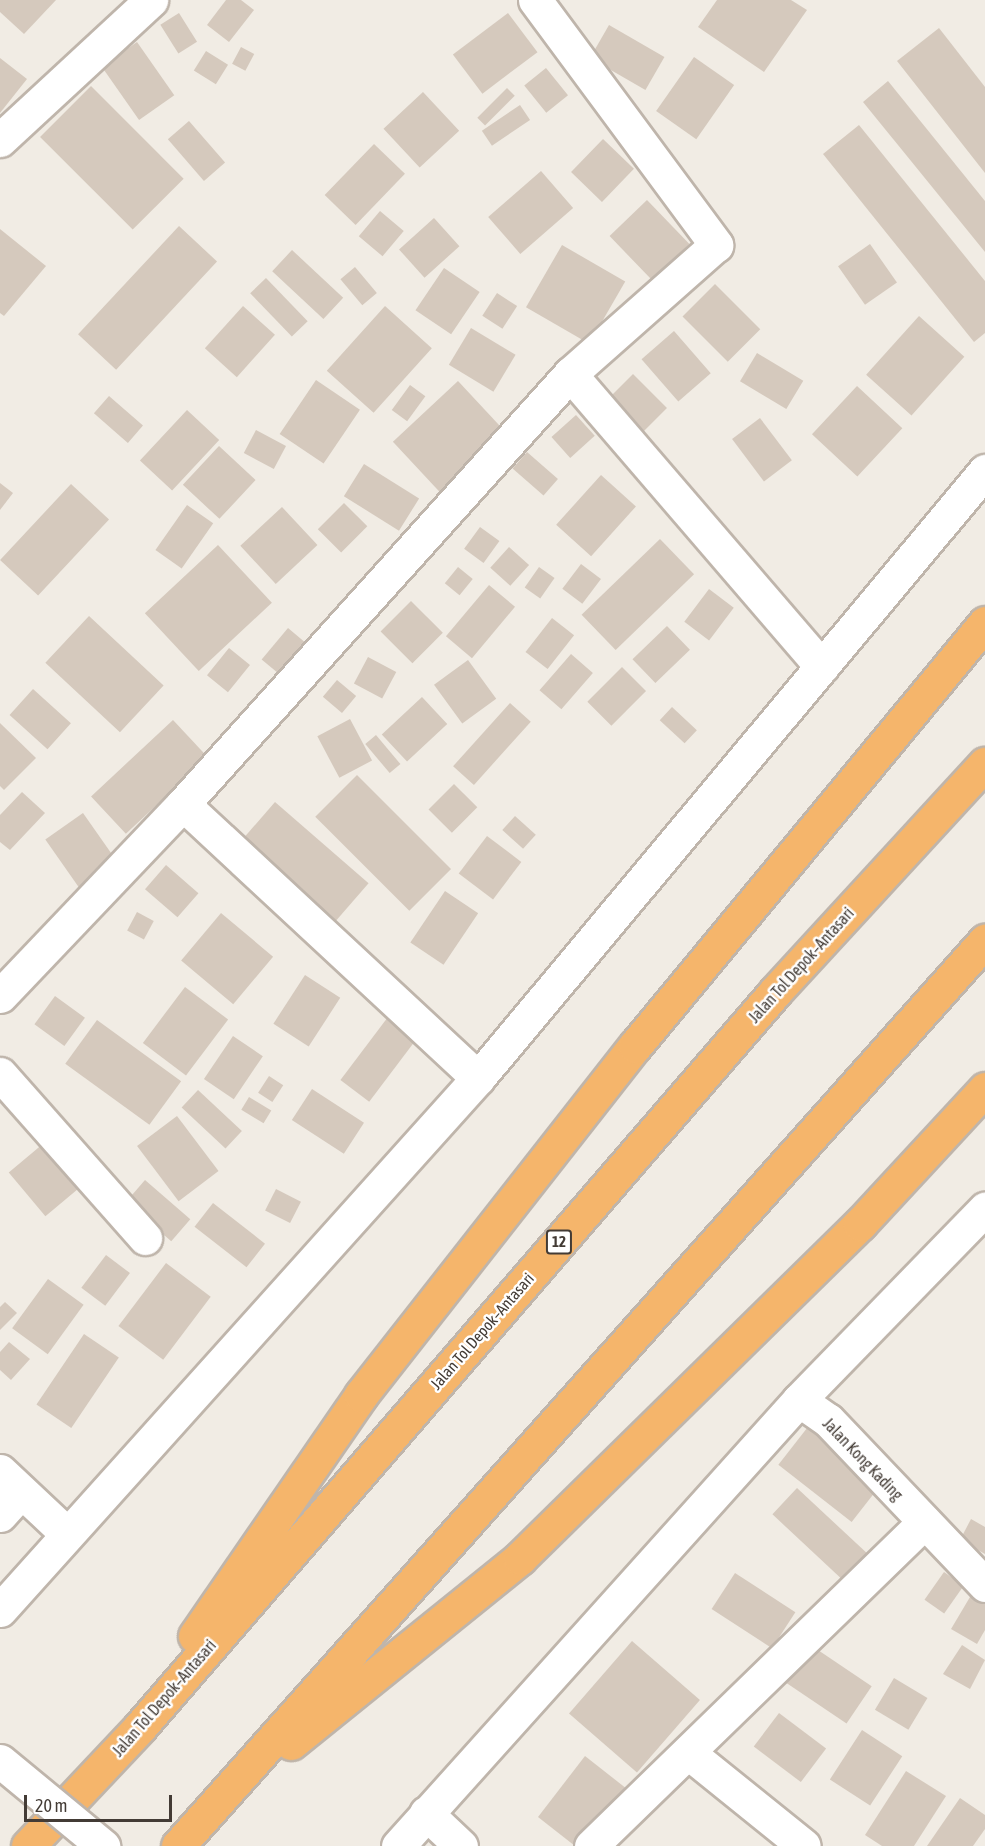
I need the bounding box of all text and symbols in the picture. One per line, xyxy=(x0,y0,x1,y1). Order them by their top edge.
street label: Jalan Tol Depok–Antasari xyxy=(744,904,858,1026)
road number: 12 xyxy=(546,1230,572,1254)
street label: Jalan Tol Depok–Antasari xyxy=(426,1269,538,1393)
street label: Jalan Kong Kading xyxy=(819,1414,907,1504)
street label: Jalan Tol Depok–Antasari xyxy=(108,1636,220,1760)
scale bar xyxy=(27,1783,176,1821)
text: 20 m xyxy=(35,1795,67,1816)

